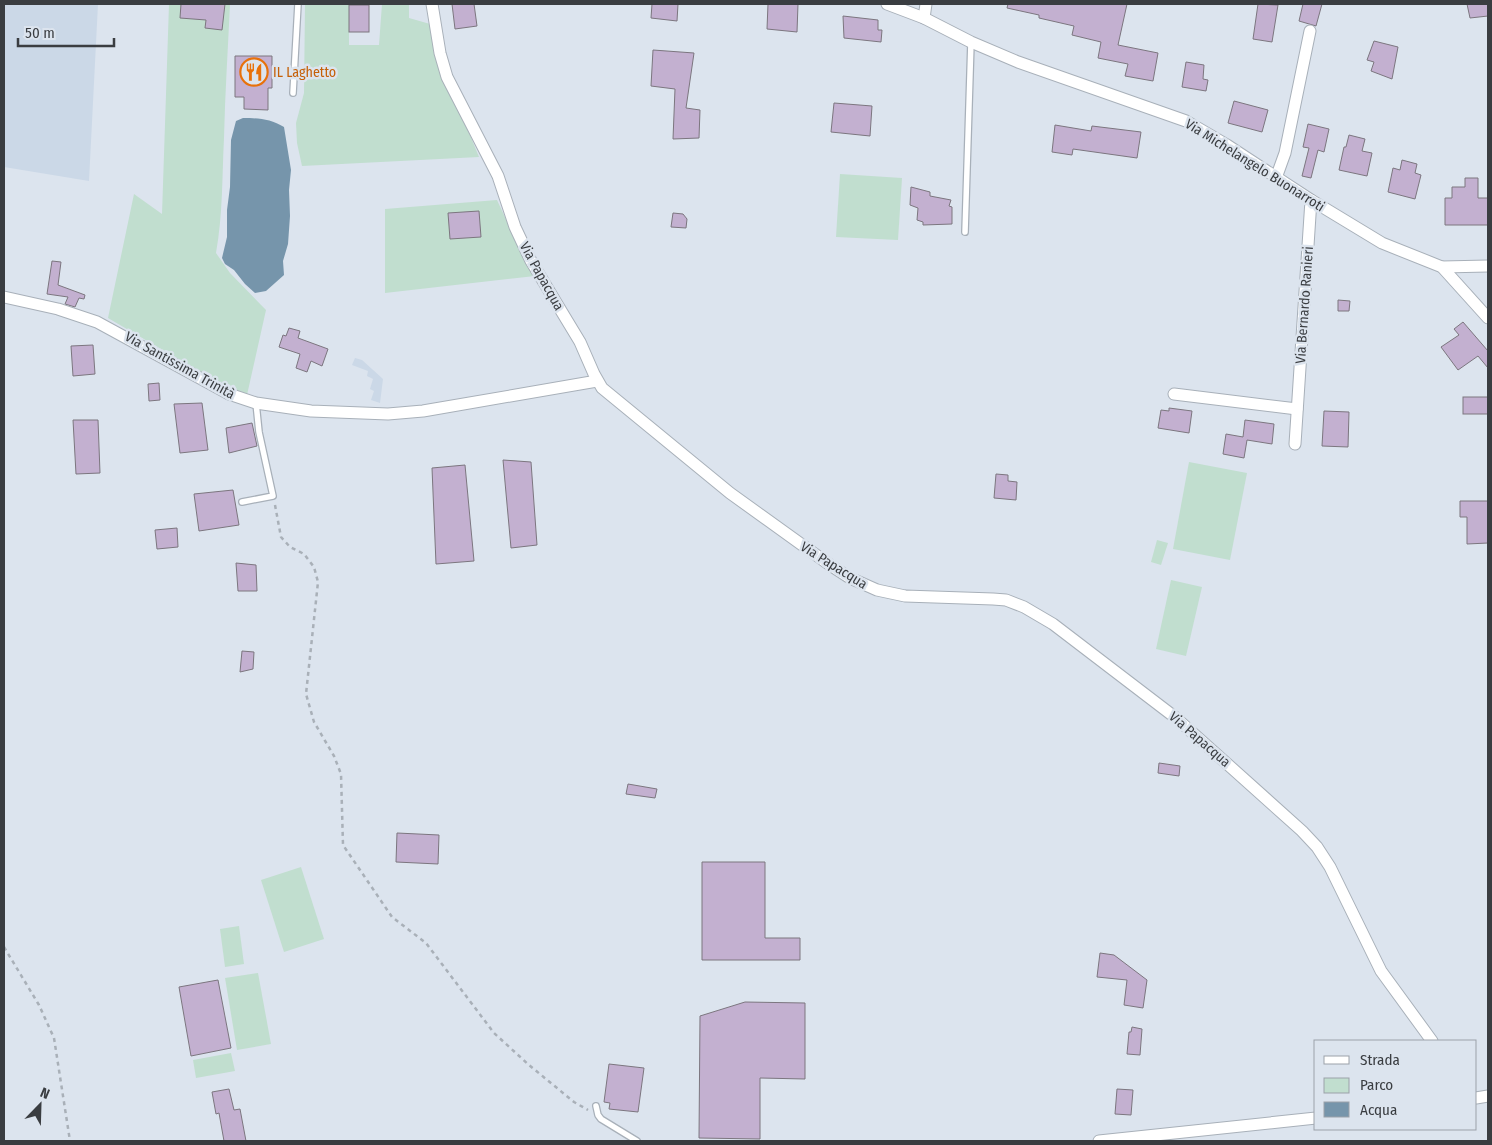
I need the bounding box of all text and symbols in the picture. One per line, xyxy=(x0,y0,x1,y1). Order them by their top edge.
scale bar xyxy=(18,15,114,47)
text: 50 m xyxy=(25,24,55,42)
restaurant icon: IL Laghetto xyxy=(239,57,269,87)
place label: IL Laghetto xyxy=(273,64,336,81)
street label: Via Michelangelo Buonarroti xyxy=(1182,115,1328,215)
street label: Via Papacqua xyxy=(516,239,567,314)
street label: Via Bernardo Ranieri xyxy=(1292,246,1317,364)
street label: Via Santissima Trinità xyxy=(122,328,238,403)
street label: Via Papacqua xyxy=(797,538,871,593)
street label: Via Papacqua xyxy=(1165,708,1234,771)
legend xyxy=(1314,1040,1477,1130)
text: Strada xyxy=(1360,1051,1400,1069)
text: Parco xyxy=(1360,1076,1393,1094)
north arrow xyxy=(15,1080,65,1130)
text: N xyxy=(38,1084,52,1103)
text: Acqua xyxy=(1360,1101,1397,1119)

